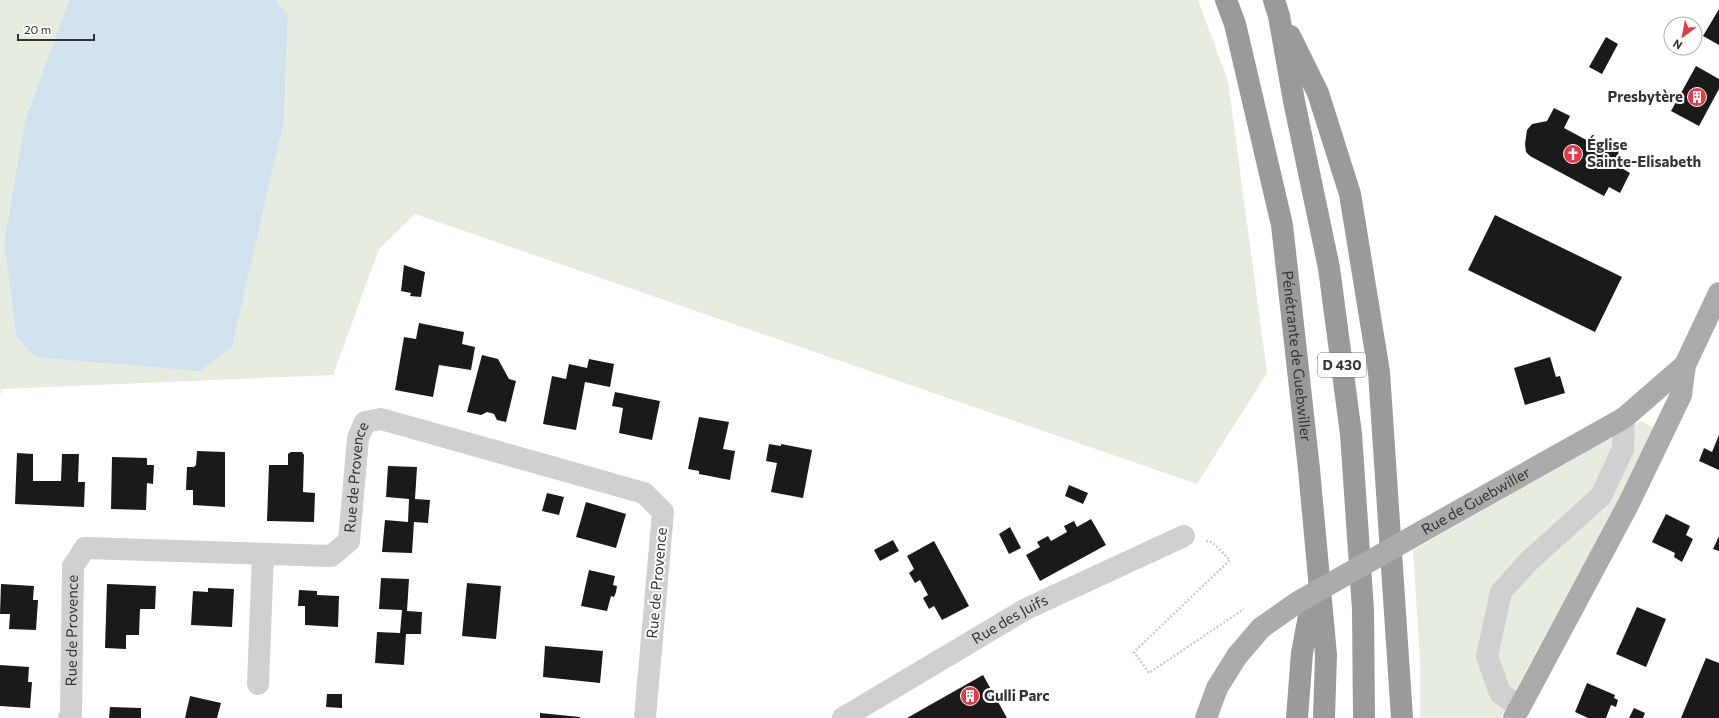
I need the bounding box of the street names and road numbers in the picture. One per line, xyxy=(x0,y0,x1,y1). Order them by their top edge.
street label: Pénétrante de Guebwiller xyxy=(1279,270,1316,442)
road number: D 430 xyxy=(1318,353,1366,377)
street label: Rue de Provence xyxy=(340,419,372,533)
street label: Rue de Guebwiller xyxy=(1418,463,1533,538)
street label: Rue de Provence xyxy=(642,526,670,639)
street label: Rue de Provence xyxy=(61,575,81,687)
street label: Rue des Juifs xyxy=(968,590,1051,647)

